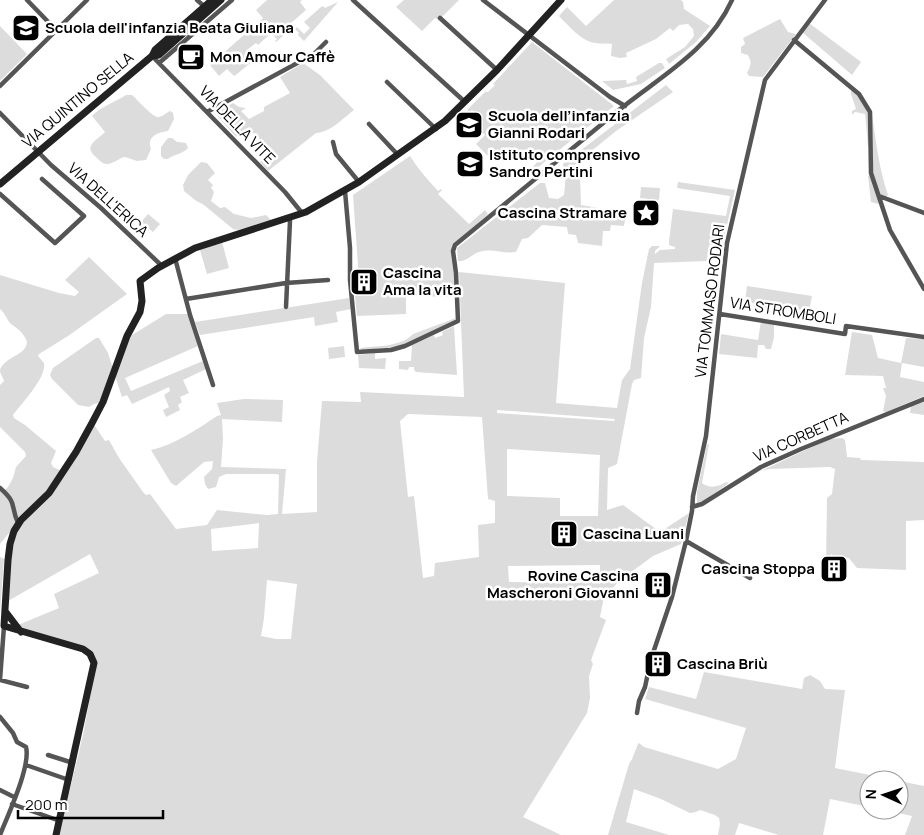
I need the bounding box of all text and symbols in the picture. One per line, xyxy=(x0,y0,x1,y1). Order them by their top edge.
school or university icon: Scuola dell'infanzia Beata Giuliana xyxy=(11,13,41,43)
place label: Scuola dell'infanzia Beata Giuliana xyxy=(45,17,294,38)
cafe icon: Mon Amour Caffè xyxy=(176,42,206,72)
street label: VIA QUINTINO SELLA xyxy=(18,46,138,152)
place label: Mon Amour Caffè xyxy=(210,46,335,67)
street label: VIA DELLA VITE xyxy=(195,81,280,168)
place label: Scuola dell’infanzia Gianni Rodari xyxy=(488,105,630,143)
school or university icon: Scuola dell’infanzia Gianni Rodari xyxy=(454,110,484,140)
place label: Istituto comprensivo Sandro Pertini xyxy=(489,144,640,182)
school or university icon: Istituto comprensivo Sandro Pertini xyxy=(455,149,485,179)
street label: VIA DELL'ERICA xyxy=(63,158,154,242)
place icon: Cascina Stramare xyxy=(631,198,661,228)
place label: Cascina Stramare xyxy=(498,202,627,223)
street label: VIA TOMMASO RODARI xyxy=(690,223,729,379)
place label: Cascina Ama la vita xyxy=(383,262,462,300)
building icon: Cascina Ama la vita xyxy=(349,267,379,297)
street label: VIA STROMBOLI xyxy=(728,292,838,329)
street label: VIA CORBETTA xyxy=(750,406,852,467)
building icon: Cascina Luani xyxy=(549,519,579,549)
place label: Cascina Luani xyxy=(583,523,684,544)
building icon: Cascina Stoppa xyxy=(819,554,849,584)
place label: Cascina Stoppa xyxy=(701,558,815,579)
place label: Rovine Cascina Mascheroni Giovanni xyxy=(487,565,639,603)
building icon: Rovine Cascina Mascheroni Giovanni xyxy=(643,570,673,600)
building icon: Cascina Briù xyxy=(643,649,673,679)
place label: Cascina Briù xyxy=(677,653,768,674)
north arrow xyxy=(859,770,909,820)
scale bar xyxy=(18,788,162,820)
text: N xyxy=(861,789,880,800)
text: 200 m xyxy=(25,794,68,815)

